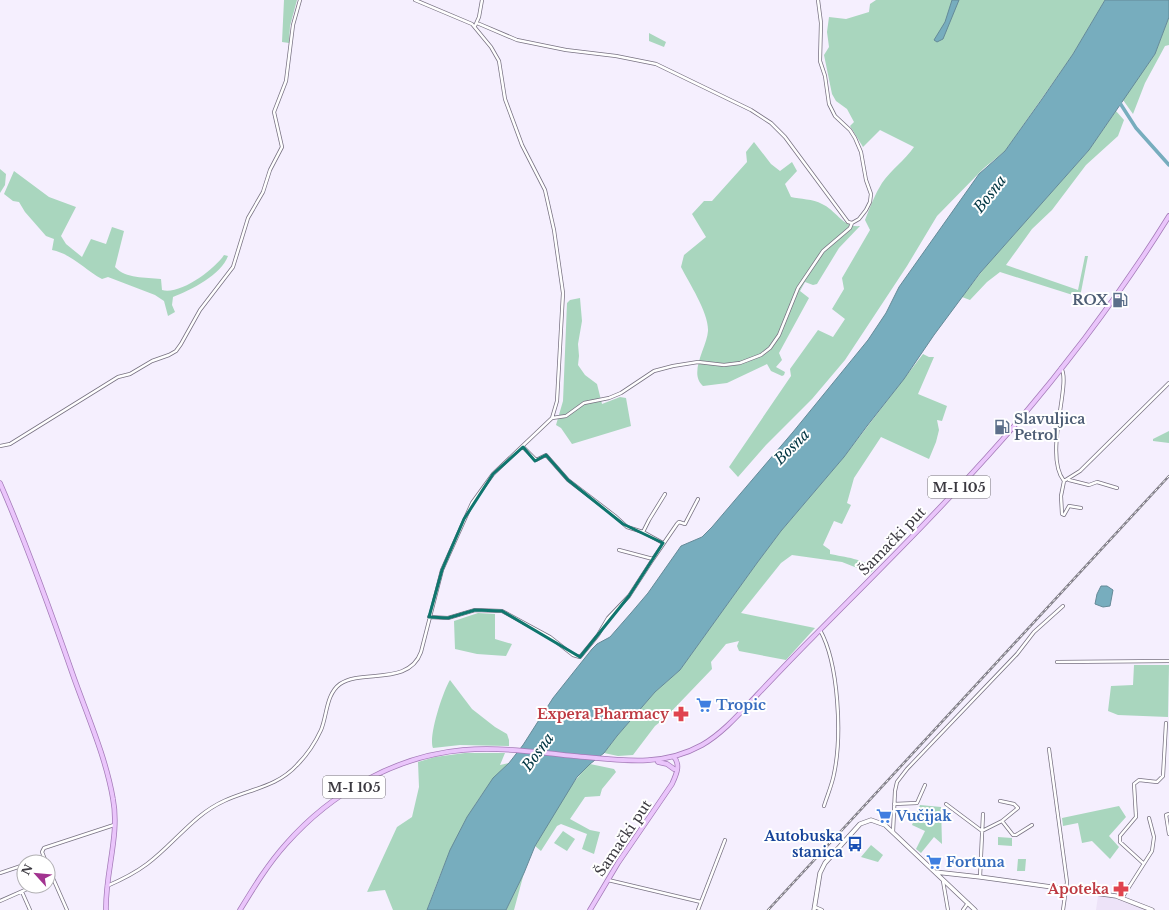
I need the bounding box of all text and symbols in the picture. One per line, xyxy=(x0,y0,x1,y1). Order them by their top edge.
water label: Bosna xyxy=(968,171,1010,217)
place label: ROX xyxy=(1072,291,1109,309)
fuel station icon: ROX xyxy=(1111,291,1129,309)
place label: Slavuljica Petrol xyxy=(1014,410,1085,444)
fuel station icon: Slavuljica Petrol xyxy=(993,418,1011,436)
water label: Bosna xyxy=(769,425,813,469)
road number: M-I 105 xyxy=(928,476,990,498)
street label: Šamački put xyxy=(854,502,930,579)
supermarket icon: Tropic xyxy=(695,696,713,714)
place label: Tropic xyxy=(716,696,766,714)
place label: Expera Pharmacy xyxy=(537,705,670,723)
pharmacy icon: Expera Pharmacy xyxy=(672,705,690,723)
water label: Bosna xyxy=(517,729,558,775)
road number: M-I 105 xyxy=(323,776,385,798)
street label: Šamački put xyxy=(590,795,656,880)
supermarket icon: Vučijak xyxy=(875,807,893,825)
place label: Vučijak xyxy=(895,807,952,825)
place label: Autobuska stanica xyxy=(763,827,843,861)
bus stop icon: Autobuska stanica xyxy=(846,835,864,853)
supermarket icon: Fortuna xyxy=(925,853,943,871)
place label: Fortuna xyxy=(946,853,1005,871)
north arrow xyxy=(16,854,56,894)
text: N xyxy=(19,861,36,877)
place label: Apoteka xyxy=(1047,880,1109,898)
pharmacy icon: Apoteka xyxy=(1112,880,1130,898)

